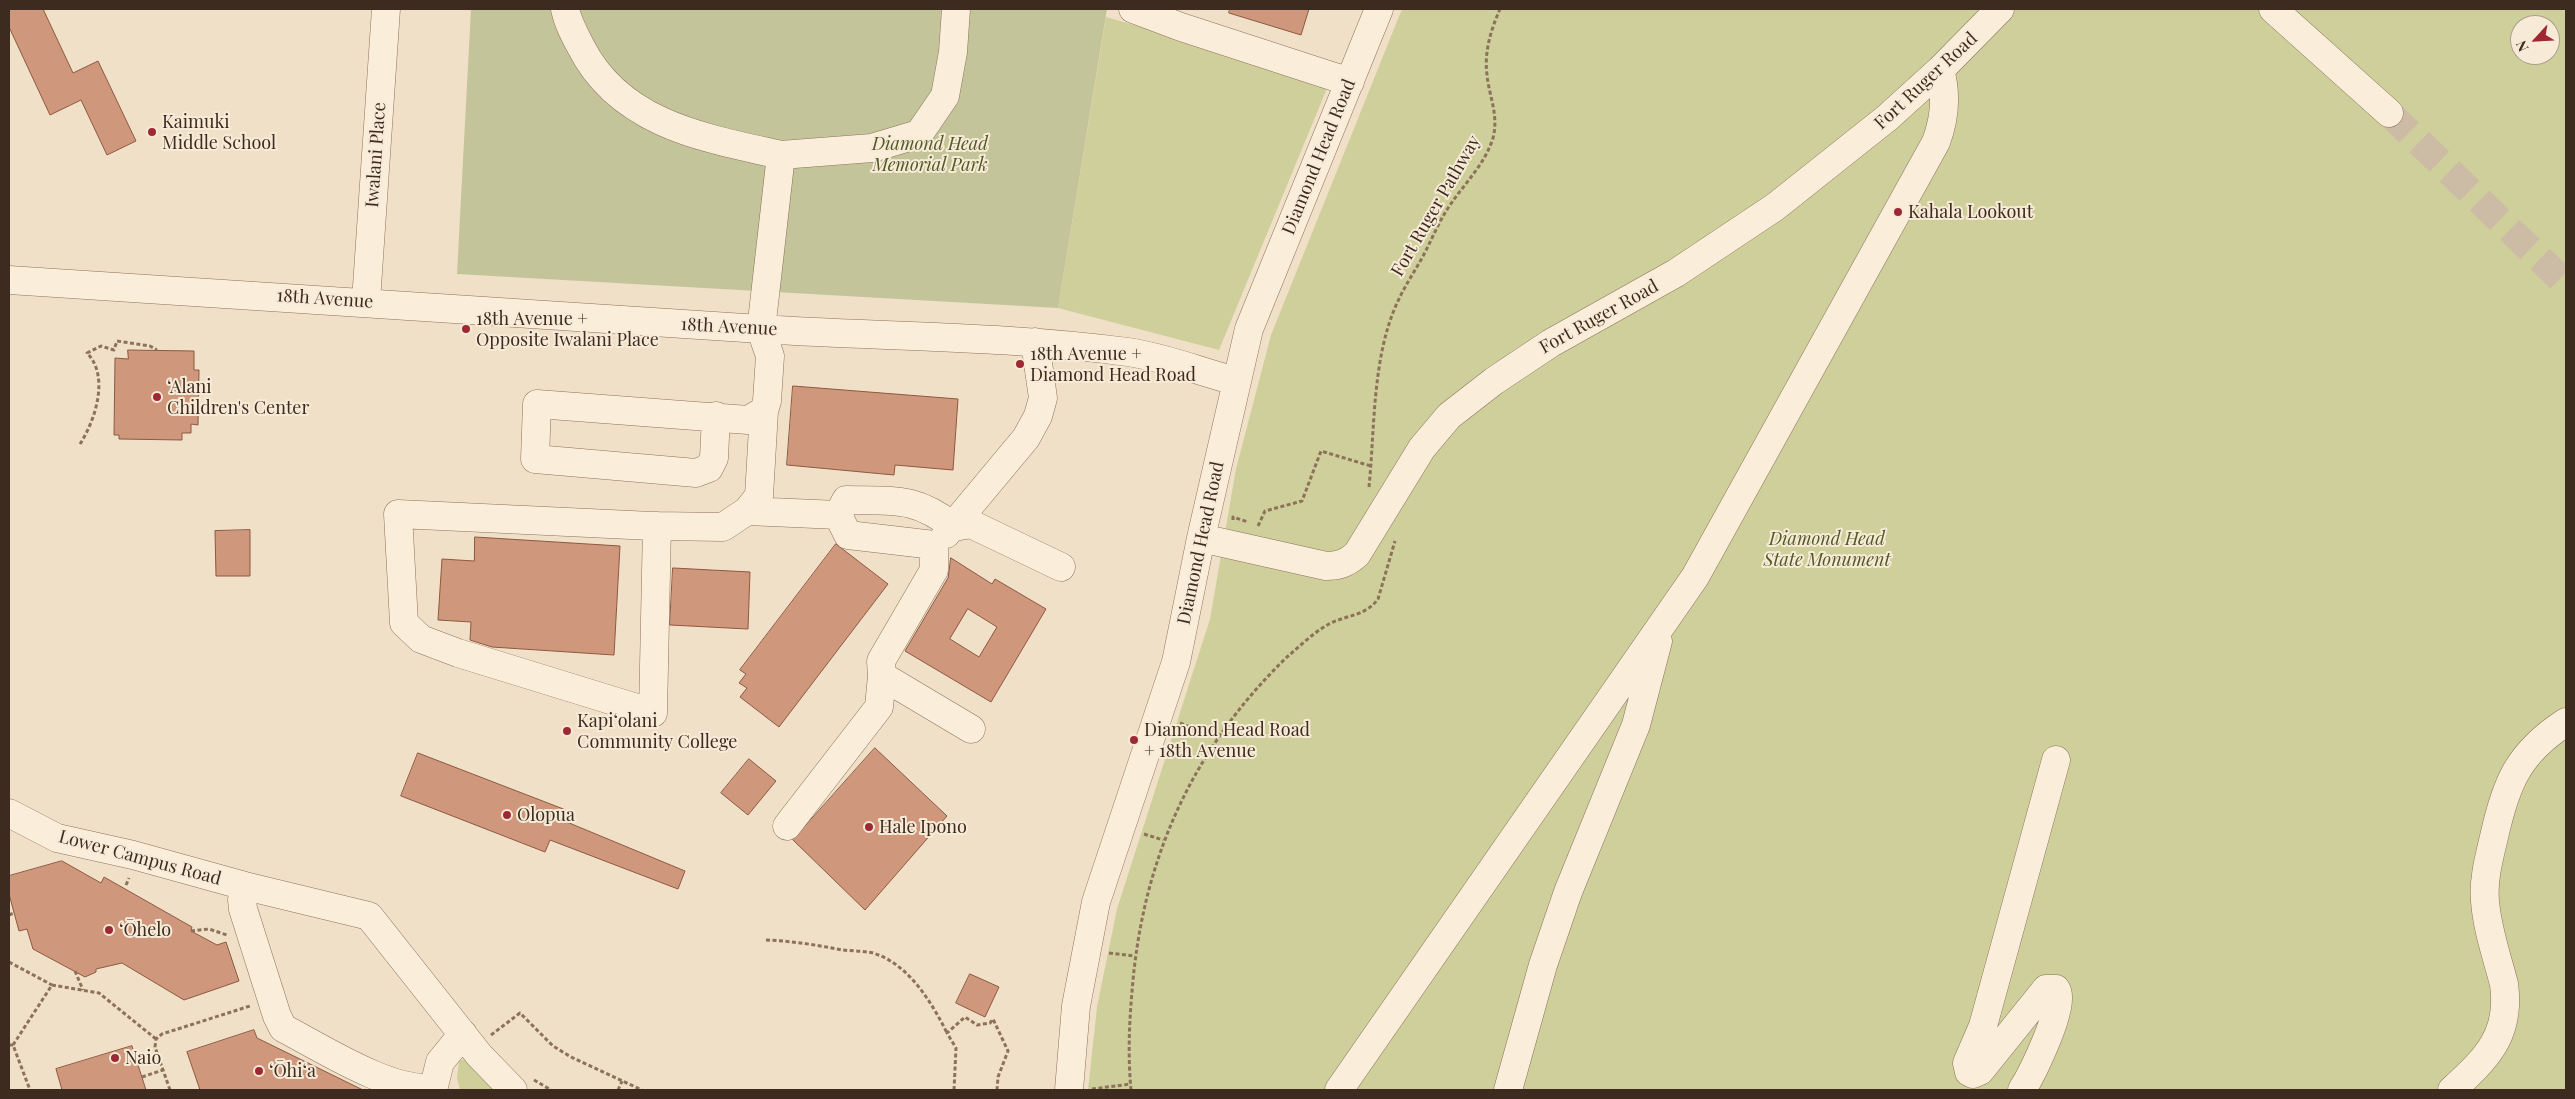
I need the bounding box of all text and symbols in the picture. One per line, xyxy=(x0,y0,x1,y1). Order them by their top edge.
north arrow xyxy=(2510,15,2560,65)
street label: Fort Ruger Road xyxy=(1870,28,1982,134)
text: N xyxy=(2511,38,2533,55)
street label: Diamond Head Road xyxy=(1278,76,1360,238)
street label: Iwalani Place xyxy=(362,102,390,208)
place label: Kaimuki Middle School xyxy=(162,111,276,154)
marker: Kaimuki Middle School xyxy=(146,126,158,138)
street label: Fort Ruger Pathway xyxy=(1387,132,1485,280)
park label: Diamond Head Memorial Park xyxy=(872,133,988,176)
place label: Kahala Lookout xyxy=(1908,201,2033,223)
marker: Kahala Lookout xyxy=(1892,206,1904,218)
street label: Fort Ruger Road xyxy=(1536,275,1662,359)
street label: 18th Avenue xyxy=(276,285,374,313)
place label: 18th Avenue + Opposite Iwalani Place xyxy=(476,308,659,350)
street label: 18th Avenue xyxy=(680,314,778,340)
marker: 18th Avenue + Opposite Iwalani Place xyxy=(460,323,472,335)
place label: 18th Avenue + Diamond Head Road xyxy=(1030,343,1196,386)
marker: 18th Avenue + Diamond Head Road xyxy=(1014,358,1026,370)
place label: ‘Alani Children's Center xyxy=(167,376,309,418)
marker: ‘Alani Children's Center xyxy=(151,391,163,403)
street label: Diamond Head Road xyxy=(1173,460,1229,626)
park label: Diamond Head State Monument xyxy=(1763,528,1891,570)
place label: Kapi‘olani Community College xyxy=(577,710,737,752)
place label: Diamond Head Road + 18th Avenue xyxy=(1144,719,1310,762)
marker: Kapi‘olani Community College xyxy=(561,725,573,737)
marker: Diamond Head Road + 18th Avenue xyxy=(1128,734,1140,746)
place label: Olopua xyxy=(517,804,575,826)
marker: Olopua xyxy=(501,809,513,821)
place label: Hale Ipono xyxy=(879,816,967,838)
marker: Hale Ipono xyxy=(863,821,875,833)
street label: Lower Campus Road xyxy=(56,826,224,890)
place label: ‘Ōhelo xyxy=(119,919,171,941)
marker: ‘Ōhelo xyxy=(103,924,115,936)
place label: Naio xyxy=(125,1047,161,1069)
marker: Naio xyxy=(109,1052,121,1064)
place label: ‘Ōhi‘a xyxy=(269,1060,316,1082)
marker: ‘Ōhi‘a xyxy=(253,1065,265,1077)

